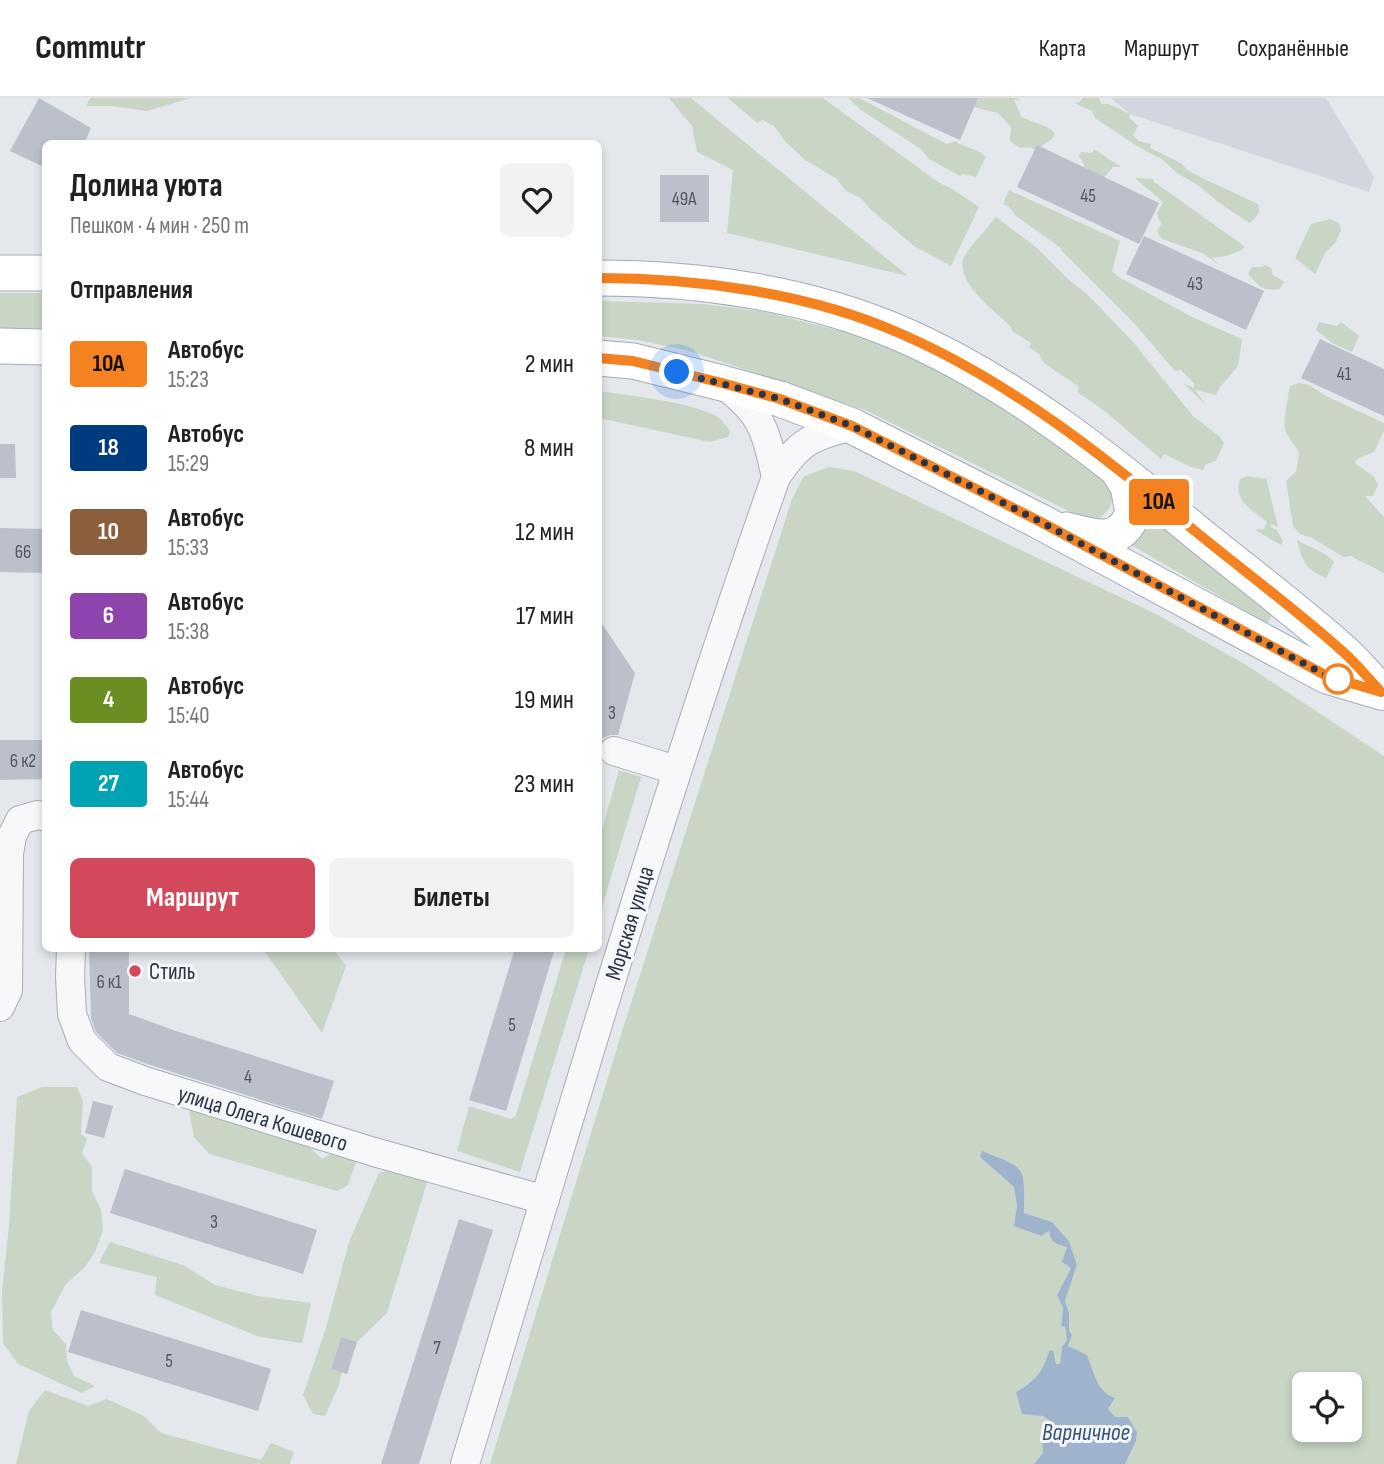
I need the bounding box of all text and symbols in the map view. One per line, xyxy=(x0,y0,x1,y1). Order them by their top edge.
text: Commutr xyxy=(35,28,145,68)
text: Карта xyxy=(1039,34,1086,63)
text: Маршрут xyxy=(1124,34,1199,63)
text: Сохранённые xyxy=(1237,34,1349,63)
button: heart xyxy=(500,163,574,237)
text: Долина уюта xyxy=(70,166,223,206)
house number: 45 xyxy=(1080,185,1096,208)
house number: 49А xyxy=(672,188,697,211)
text: Пешком · 4 мин · 250 m xyxy=(70,212,249,240)
house number: 43 xyxy=(1187,273,1203,296)
text: Отправления xyxy=(70,275,193,306)
text: Автобус xyxy=(168,335,244,366)
text: 10А xyxy=(92,349,125,378)
text: 2 мин xyxy=(525,349,574,380)
your location xyxy=(659,354,694,389)
house number: 41 xyxy=(1337,363,1352,386)
text: 15:23 xyxy=(168,366,209,394)
text: Автобус xyxy=(168,419,244,450)
text: 18 xyxy=(98,433,119,462)
text: 8 мин xyxy=(524,433,574,464)
text: 15:29 xyxy=(168,450,209,478)
line badge: 10А xyxy=(1119,479,1199,525)
text: 10А xyxy=(1143,487,1175,516)
text: Автобус xyxy=(168,503,244,534)
text: 10 xyxy=(98,517,119,546)
text: 12 мин xyxy=(515,517,574,548)
text: 15:33 xyxy=(168,534,209,562)
house number: 66 xyxy=(15,541,31,564)
text: Автобус xyxy=(168,587,244,618)
text: 6 xyxy=(103,601,114,630)
text: 17 мин xyxy=(516,601,574,632)
text: 15:38 xyxy=(168,618,209,646)
unlabelled marker xyxy=(1323,664,1353,694)
text: Автобус xyxy=(168,671,244,702)
text: 4 xyxy=(103,685,114,714)
text: 19 мин xyxy=(515,685,574,716)
text: 15:40 xyxy=(168,702,210,730)
house number: 3 xyxy=(608,702,616,725)
house number: 6 к2 xyxy=(10,750,36,773)
text: Автобус xyxy=(168,755,244,786)
text: 27 xyxy=(98,769,119,798)
text: 23 мин xyxy=(514,769,574,800)
text: 15:44 xyxy=(168,786,209,814)
button: Маршрут xyxy=(70,858,315,938)
button: Билеты xyxy=(329,858,574,938)
street label: Морская улица xyxy=(599,863,661,984)
place label: Стиль xyxy=(149,958,195,986)
marker: Стиль xyxy=(127,963,143,979)
house number: 6 к1 xyxy=(96,971,122,994)
house number: 5 xyxy=(508,1014,516,1037)
house number: 4 xyxy=(244,1066,252,1089)
street label: улица Олега Кошевого xyxy=(174,1080,351,1158)
house number: 3 xyxy=(210,1211,218,1234)
house number: 7 xyxy=(433,1337,441,1360)
house number: 5 xyxy=(165,1350,173,1373)
map controls xyxy=(1292,1372,1362,1442)
button: locate xyxy=(1292,1372,1362,1442)
water label: Варничное xyxy=(1042,1418,1130,1447)

